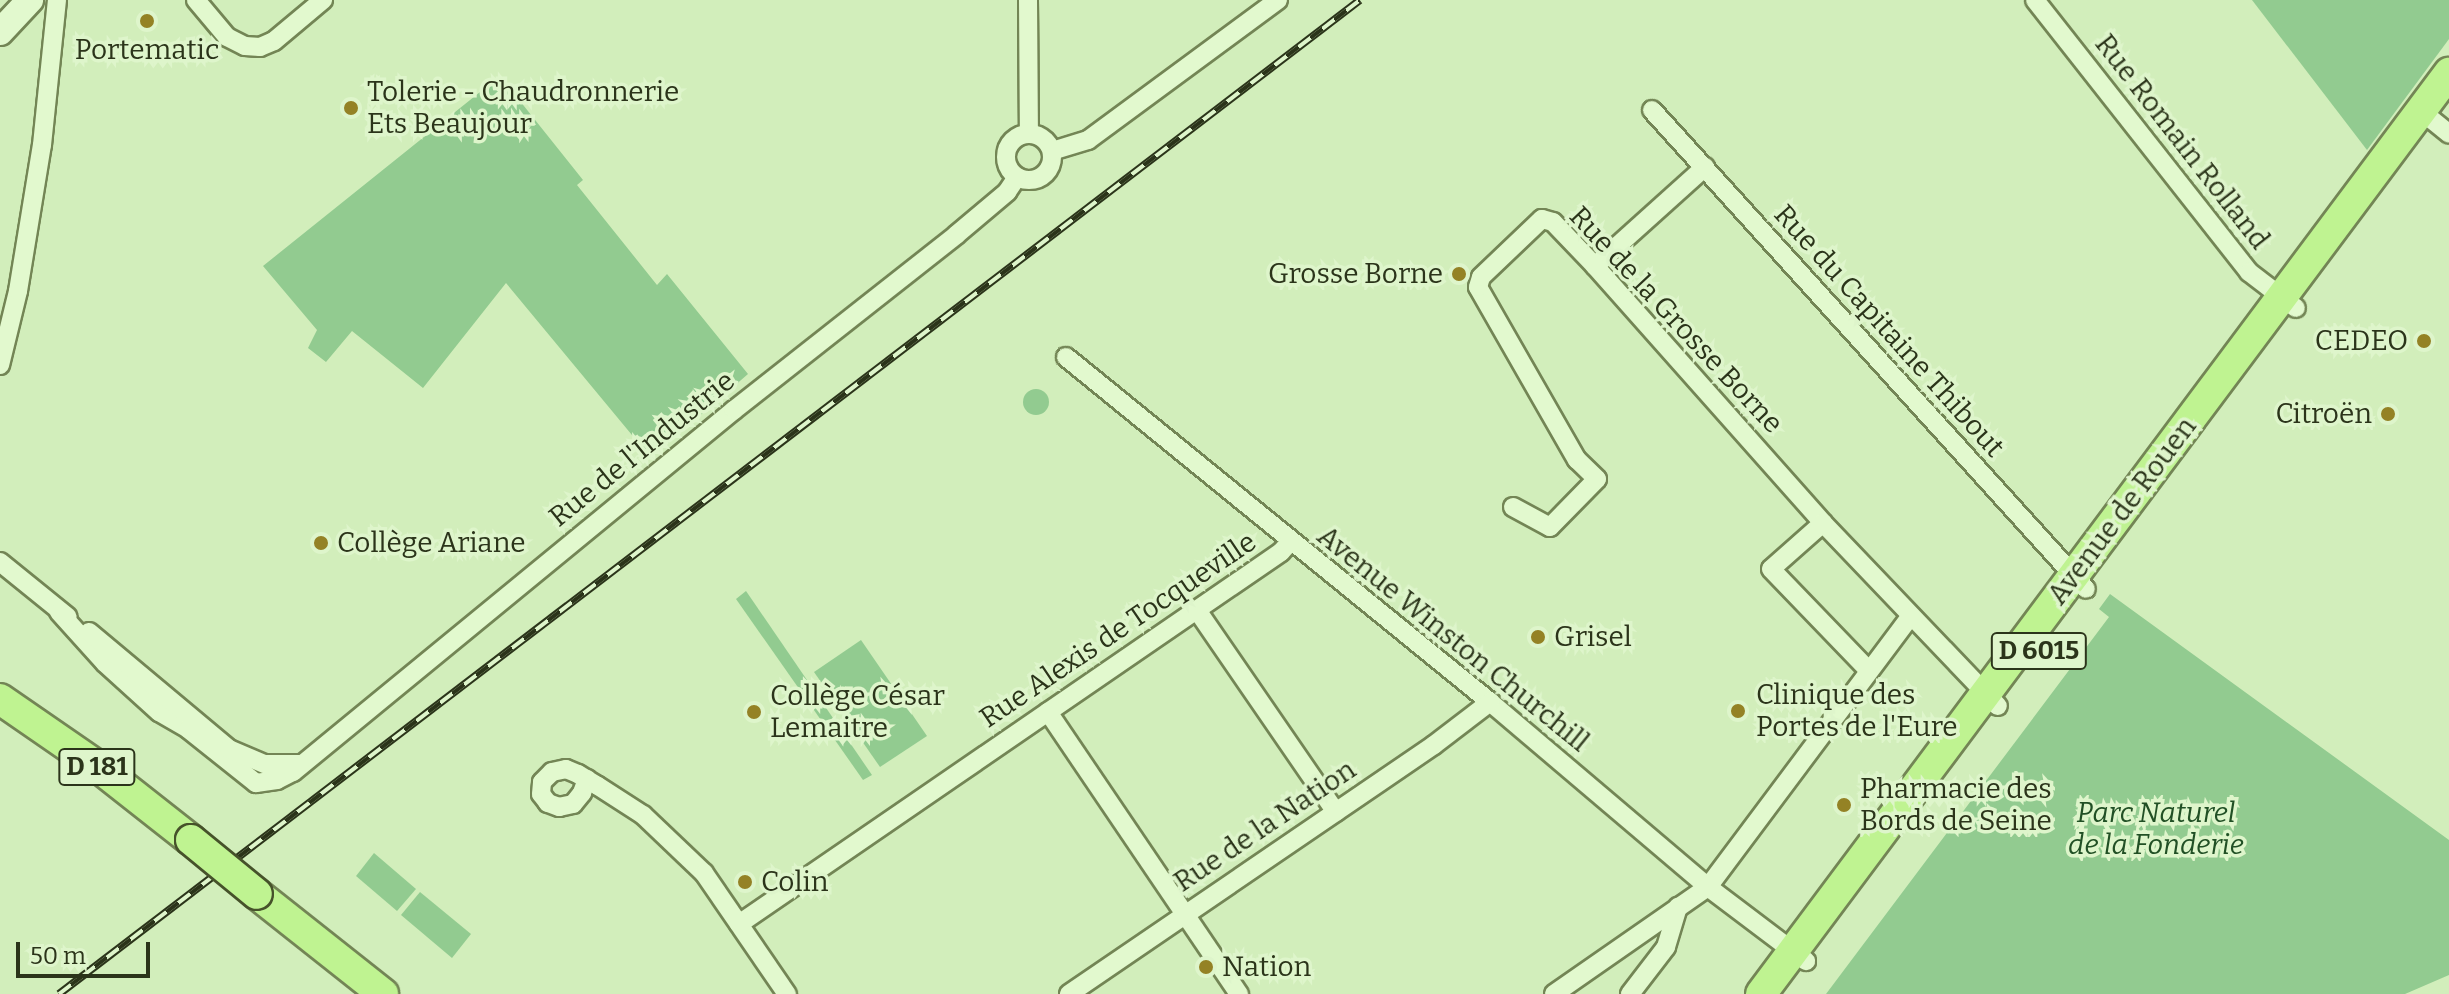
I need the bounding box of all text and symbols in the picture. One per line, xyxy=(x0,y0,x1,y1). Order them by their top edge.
marker: Portematic xyxy=(138,12,156,30)
street label: Rue Romain Rolland xyxy=(2088,28,2276,256)
place label: Portematic xyxy=(75,33,219,67)
place label: Tolerie - Chaudronnerie Ets Beaujour xyxy=(367,75,679,141)
marker: Tolerie - Chaudronnerie Ets Beaujour xyxy=(342,99,360,117)
street label: Rue du Capitaine Thibout xyxy=(1767,198,2011,464)
street label: Rue de la Grosse Borne xyxy=(1562,200,1790,440)
place label: Grosse Borne xyxy=(1268,257,1443,291)
marker: Grosse Borne xyxy=(1450,265,1468,283)
place label: CEDEO xyxy=(2315,324,2408,358)
marker: CEDEO xyxy=(2415,332,2433,350)
street label: Rue de l'Industrie xyxy=(543,364,741,534)
place label: Citroën xyxy=(2275,397,2372,431)
marker: Citroën xyxy=(2379,405,2397,423)
street label: Avenue de Rouen xyxy=(2041,411,2203,611)
street label: Avenue Winston Churchill xyxy=(1310,519,1596,759)
street label: Rue Alexis de Tocqueville xyxy=(974,525,1262,735)
place label: Collège Ariane xyxy=(337,526,526,560)
marker: Collège Ariane xyxy=(312,534,330,552)
place label: Grisel xyxy=(1554,620,1632,654)
marker: Grisel xyxy=(1529,628,1547,646)
road number: D 6015 xyxy=(1989,629,2089,673)
place label: Clinique des Portes de l'Eure xyxy=(1756,678,1958,744)
place label: Collège César Lemaitre xyxy=(770,679,945,745)
marker: Clinique des Portes de l'Eure xyxy=(1727,700,1749,722)
marker: Collège César Lemaitre xyxy=(745,703,763,721)
road number: D 181 xyxy=(57,745,137,789)
street label: Rue de la Nation xyxy=(1168,753,1362,899)
place label: Pharmacie des Bords de Seine xyxy=(1860,772,2052,838)
marker: Pharmacie des Bords de Seine xyxy=(1835,796,1853,814)
park label: Parc Naturel de la Fonderie xyxy=(2068,796,2244,862)
place label: Colin xyxy=(761,865,829,899)
marker: Colin xyxy=(736,873,754,891)
scale bar xyxy=(20,926,154,976)
text: 50 m xyxy=(30,942,86,970)
place label: Nation xyxy=(1222,950,1311,984)
marker: Nation xyxy=(1197,958,1215,976)

